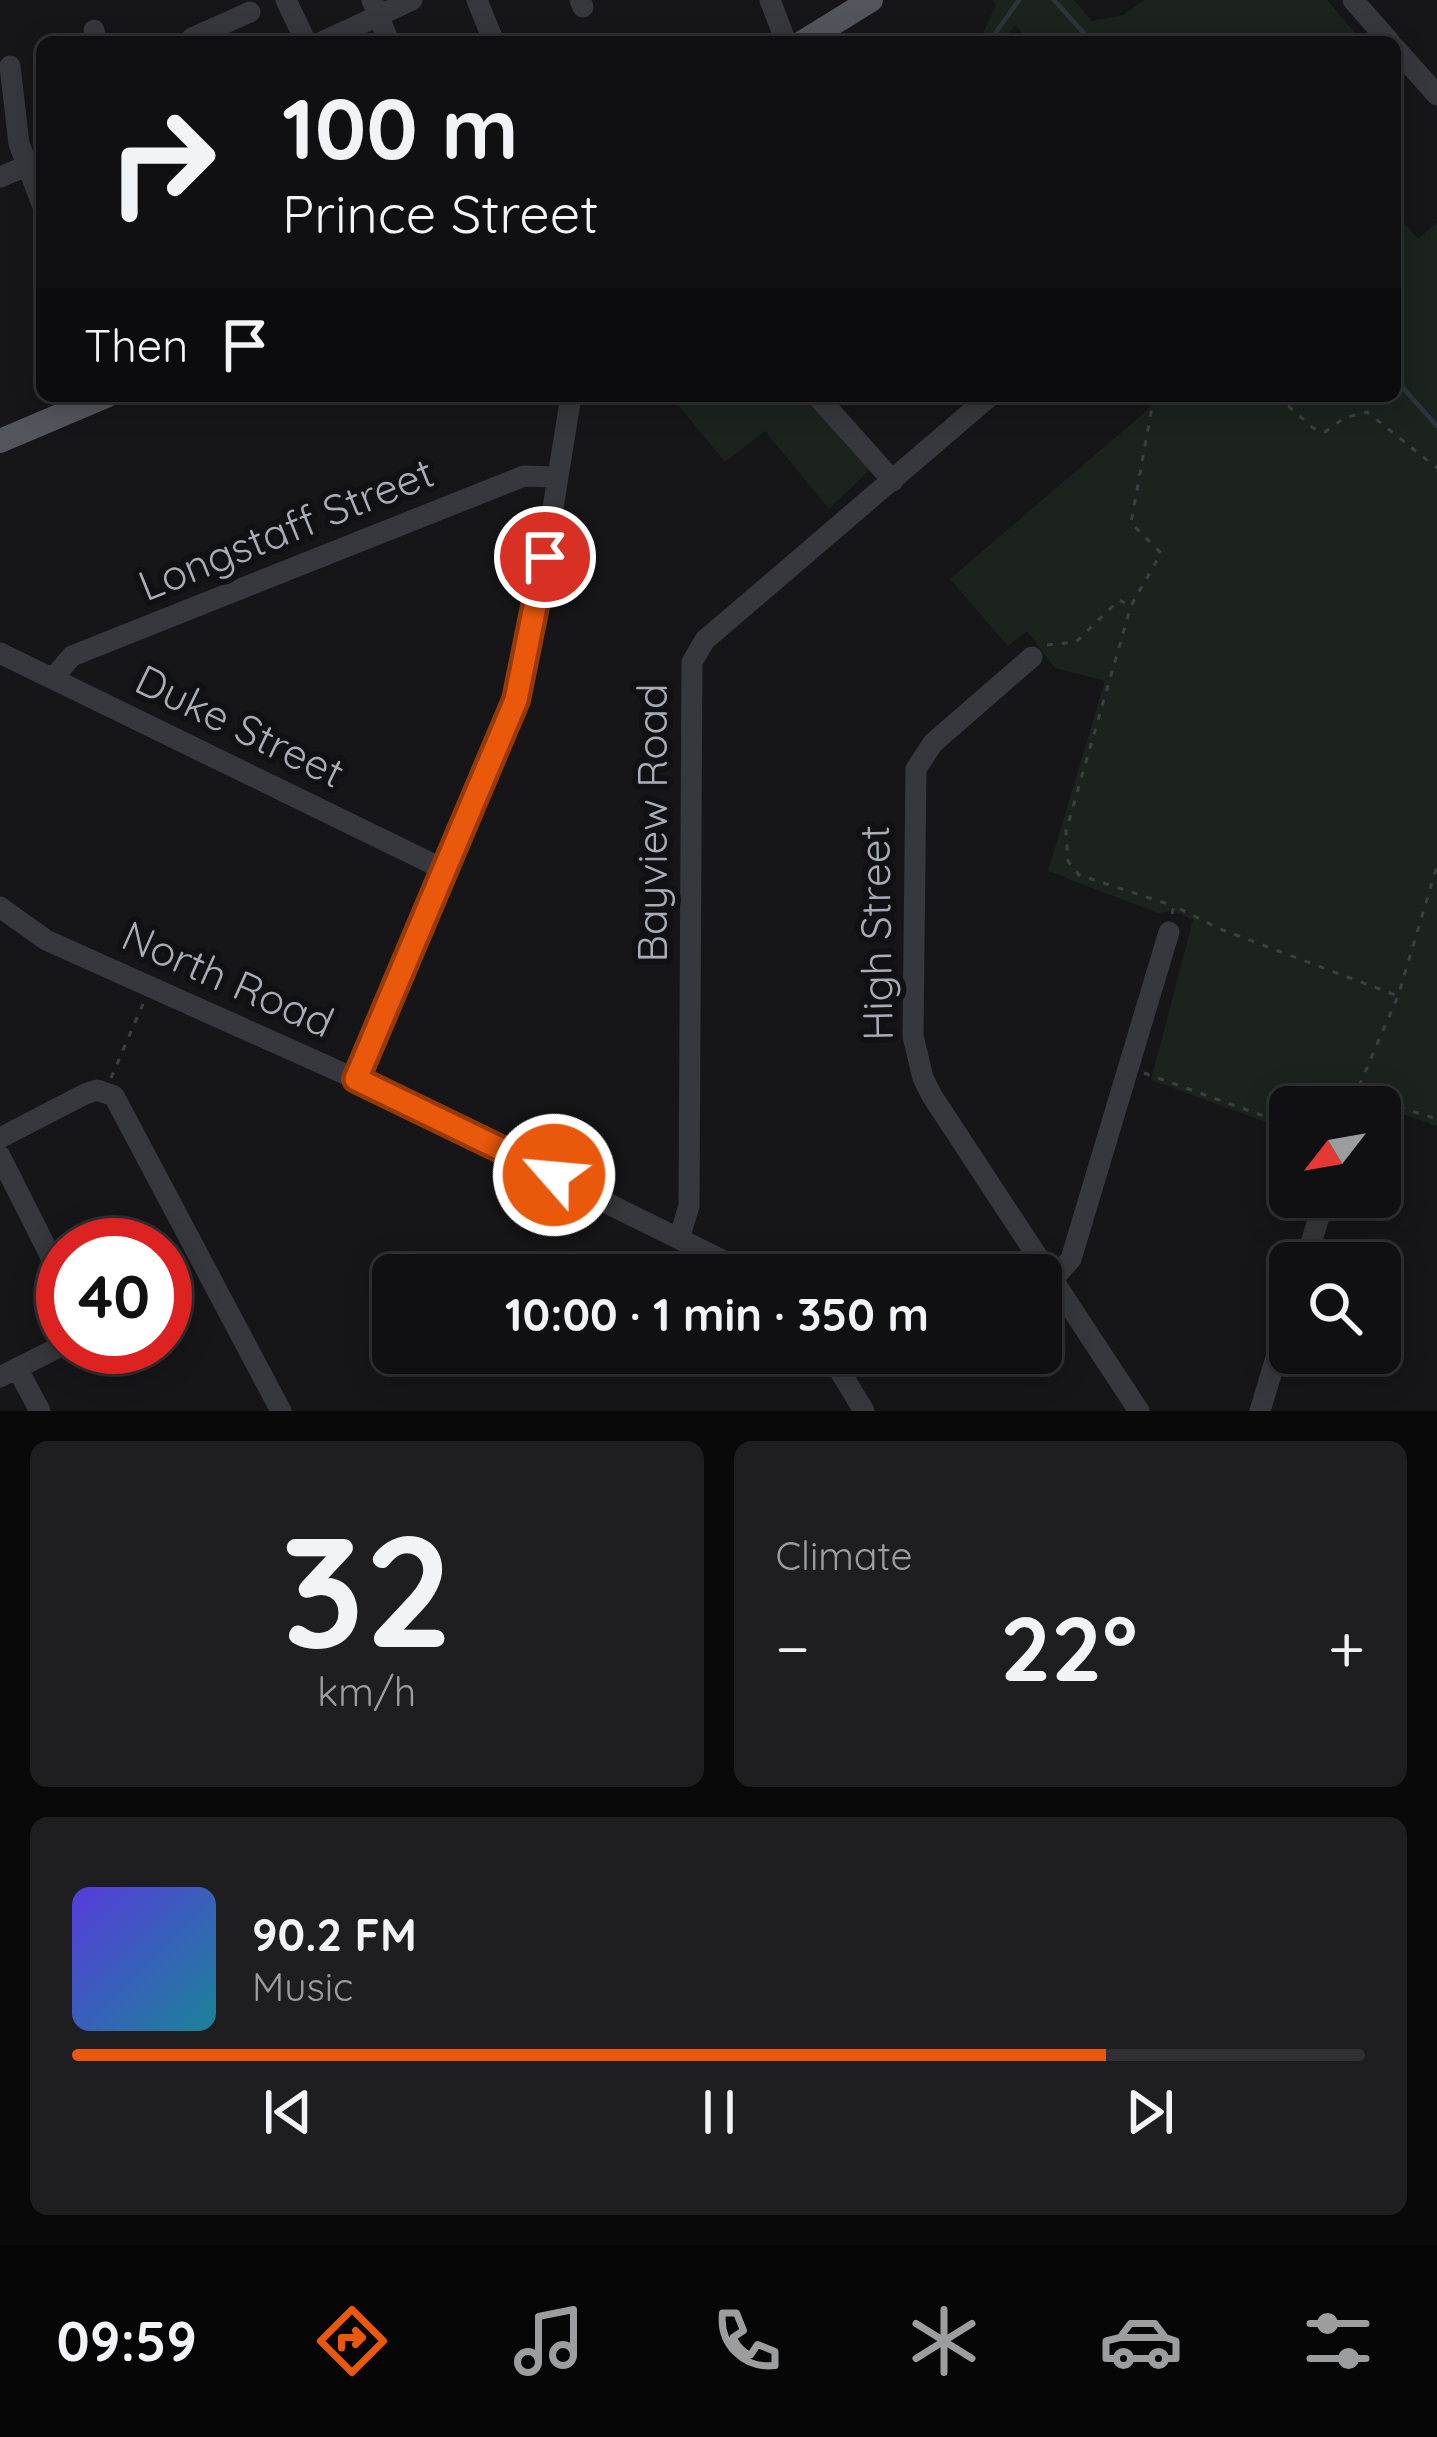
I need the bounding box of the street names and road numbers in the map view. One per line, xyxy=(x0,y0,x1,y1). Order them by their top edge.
street label: Longstaff Street xyxy=(130,445,441,612)
street label: Duke Street xyxy=(127,652,353,799)
street label: Bayview Road xyxy=(625,684,678,962)
street label: High Street xyxy=(847,825,904,1041)
street label: North Road xyxy=(114,908,342,1049)

